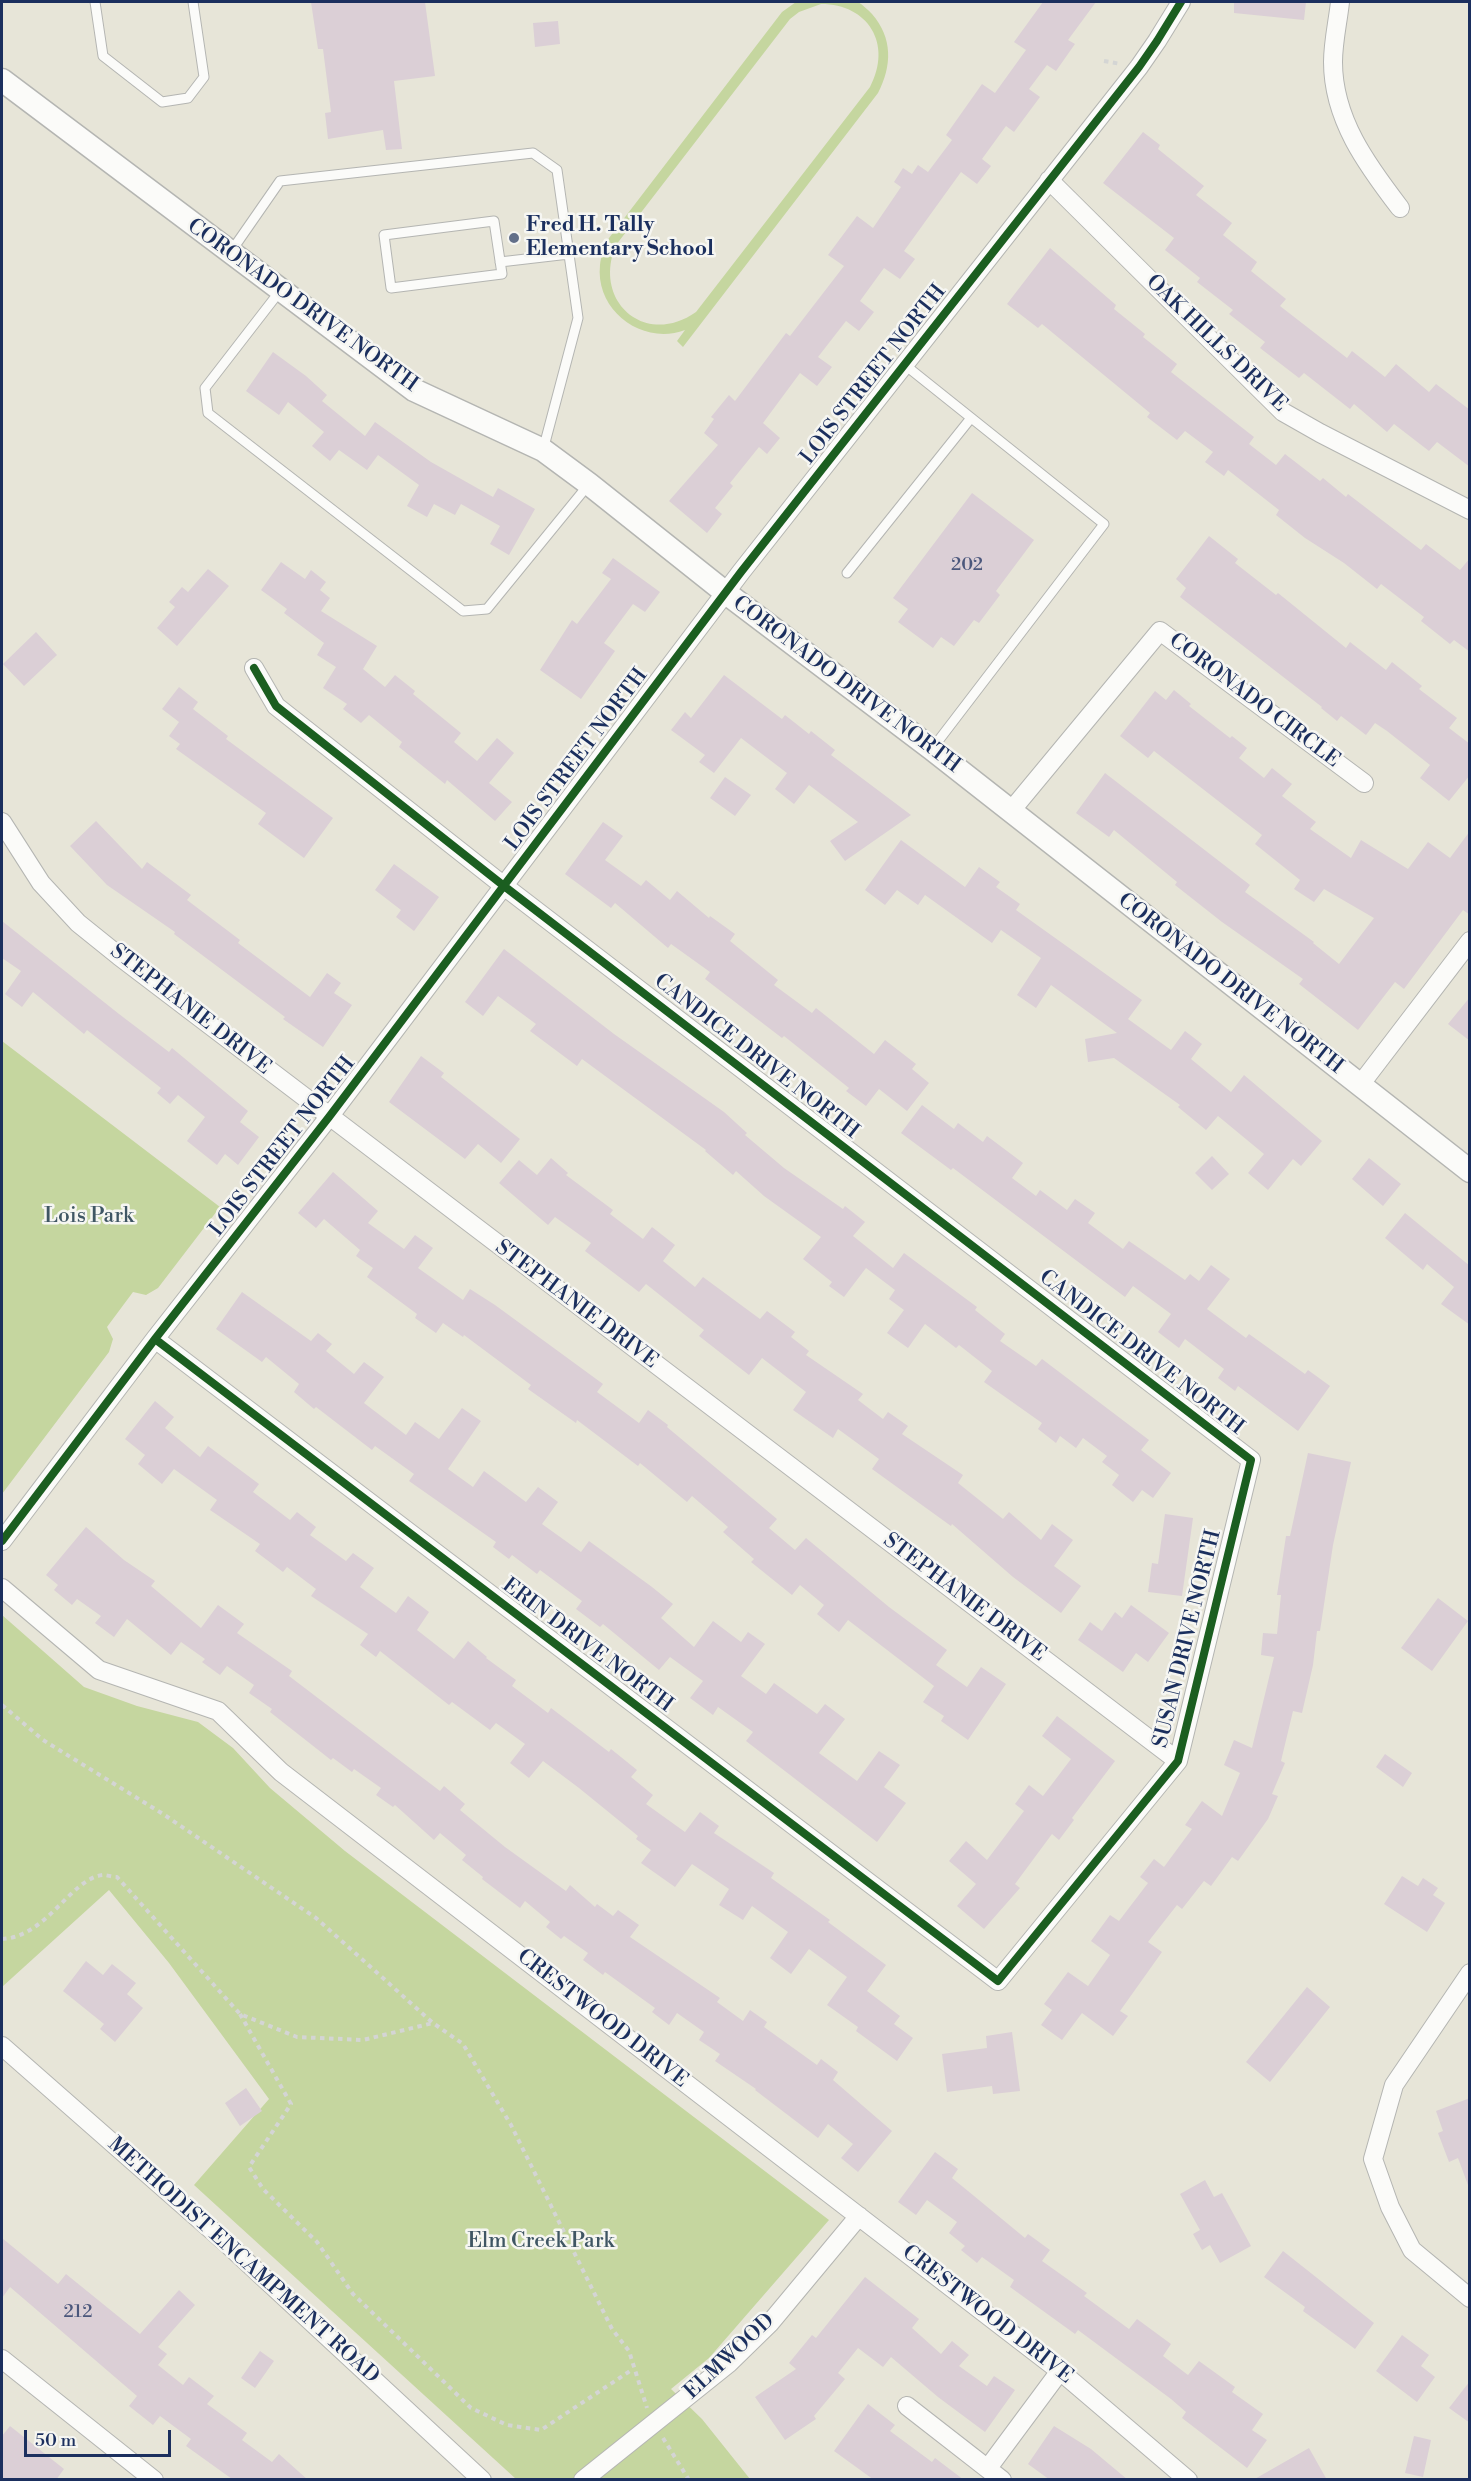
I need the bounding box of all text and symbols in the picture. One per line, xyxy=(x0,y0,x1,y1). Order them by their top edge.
place label: Fred H. Tally Elementary School xyxy=(526,213,714,263)
street label: CORONADO DRIVE NORTH xyxy=(182,214,422,398)
marker: Fred H. Tally Elementary School xyxy=(507,231,521,245)
street label: OAK HILLS DRIVE xyxy=(1140,270,1292,418)
street label: LOIS STREET NORTH xyxy=(796,280,952,470)
house number: 202 xyxy=(951,555,983,577)
street label: CORONADO DRIVE NORTH xyxy=(727,591,965,779)
street label: CORONADO CIRCLE xyxy=(1163,628,1345,774)
street label: LOIS STREET NORTH xyxy=(500,664,654,856)
street label: CORONADO DRIVE NORTH xyxy=(1112,888,1348,1080)
street label: STEPHANIE DRIVE xyxy=(104,939,276,1081)
street label: CANDICE DRIVE NORTH xyxy=(649,969,863,1145)
street label: LOIS STREET NORTH xyxy=(205,1052,361,1242)
park label: Lois Park xyxy=(44,1204,134,1230)
street label: STEPHANIE DRIVE xyxy=(490,1236,662,1374)
street label: CANDICE DRIVE NORTH xyxy=(1034,1265,1248,1441)
street label: SUSAN DRIVE NORTH xyxy=(1149,1527,1227,1751)
street label: STEPHANIE DRIVE xyxy=(878,1529,1050,1667)
street label: ERIN DRIVE NORTH xyxy=(497,1574,677,1718)
street label: CRESTWOOD DRIVE xyxy=(511,1944,693,2094)
street label: METHODIST ENCAMPMENT ROAD xyxy=(102,2132,384,2390)
park label: Elm Creek Park xyxy=(468,2229,614,2255)
street label: CRESTWOOD DRIVE xyxy=(896,2240,1078,2390)
house number: 212 xyxy=(64,2302,92,2324)
street label: ELMWOOD xyxy=(680,2309,780,2405)
scale bar xyxy=(27,2418,174,2456)
text: 50 m xyxy=(35,2429,76,2452)

